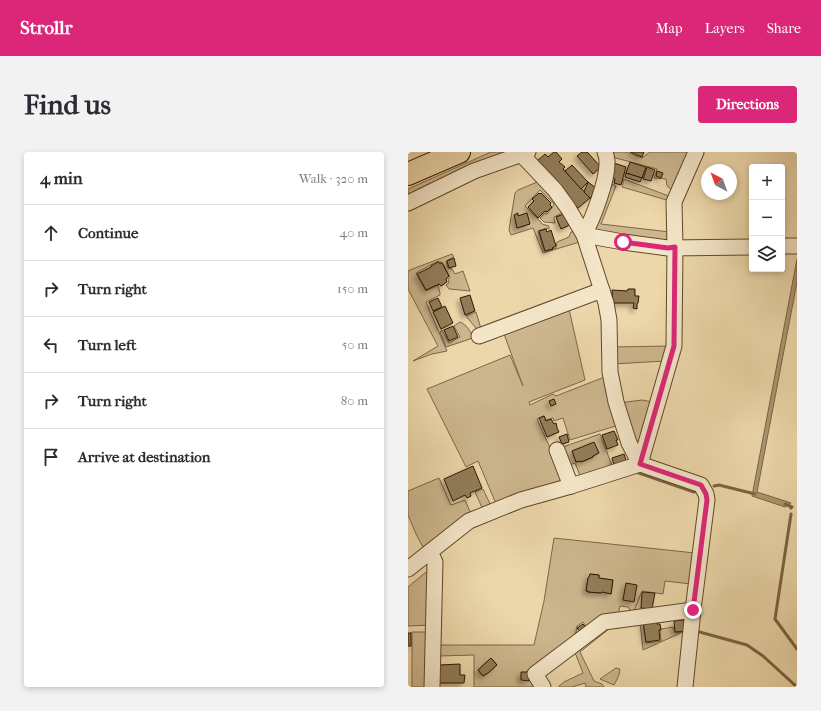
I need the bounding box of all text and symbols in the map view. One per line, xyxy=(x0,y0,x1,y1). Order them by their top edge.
text: Strollr xyxy=(20,17,73,39)
text: Map xyxy=(656,20,683,37)
text: Layers xyxy=(705,20,745,37)
text: Share xyxy=(767,20,801,37)
button: Directions xyxy=(698,86,797,123)
text: Find us xyxy=(24,88,111,121)
north arrow xyxy=(701,164,737,200)
map controls xyxy=(749,164,785,272)
button: + xyxy=(749,164,785,200)
text: 4 min xyxy=(40,168,83,188)
text: Walk · 320 m xyxy=(299,171,368,186)
button: − xyxy=(749,200,785,236)
icon: ahead xyxy=(40,222,62,244)
text: Continue xyxy=(78,224,138,242)
text: 40 m xyxy=(340,225,368,240)
route start xyxy=(614,233,632,251)
button: layers xyxy=(749,236,785,272)
icon: right xyxy=(40,278,62,300)
text: Turn right xyxy=(78,280,147,298)
text: 150 m xyxy=(337,281,368,296)
icon: left xyxy=(40,334,62,356)
text: Turn left xyxy=(78,336,136,354)
text: 50 m xyxy=(342,337,368,352)
icon: right xyxy=(40,390,62,412)
text: Turn right xyxy=(78,392,147,410)
text: 80 m xyxy=(341,393,368,408)
icon: arrive xyxy=(40,446,62,468)
text: Arrive at destination xyxy=(78,448,210,466)
route end xyxy=(684,601,702,619)

